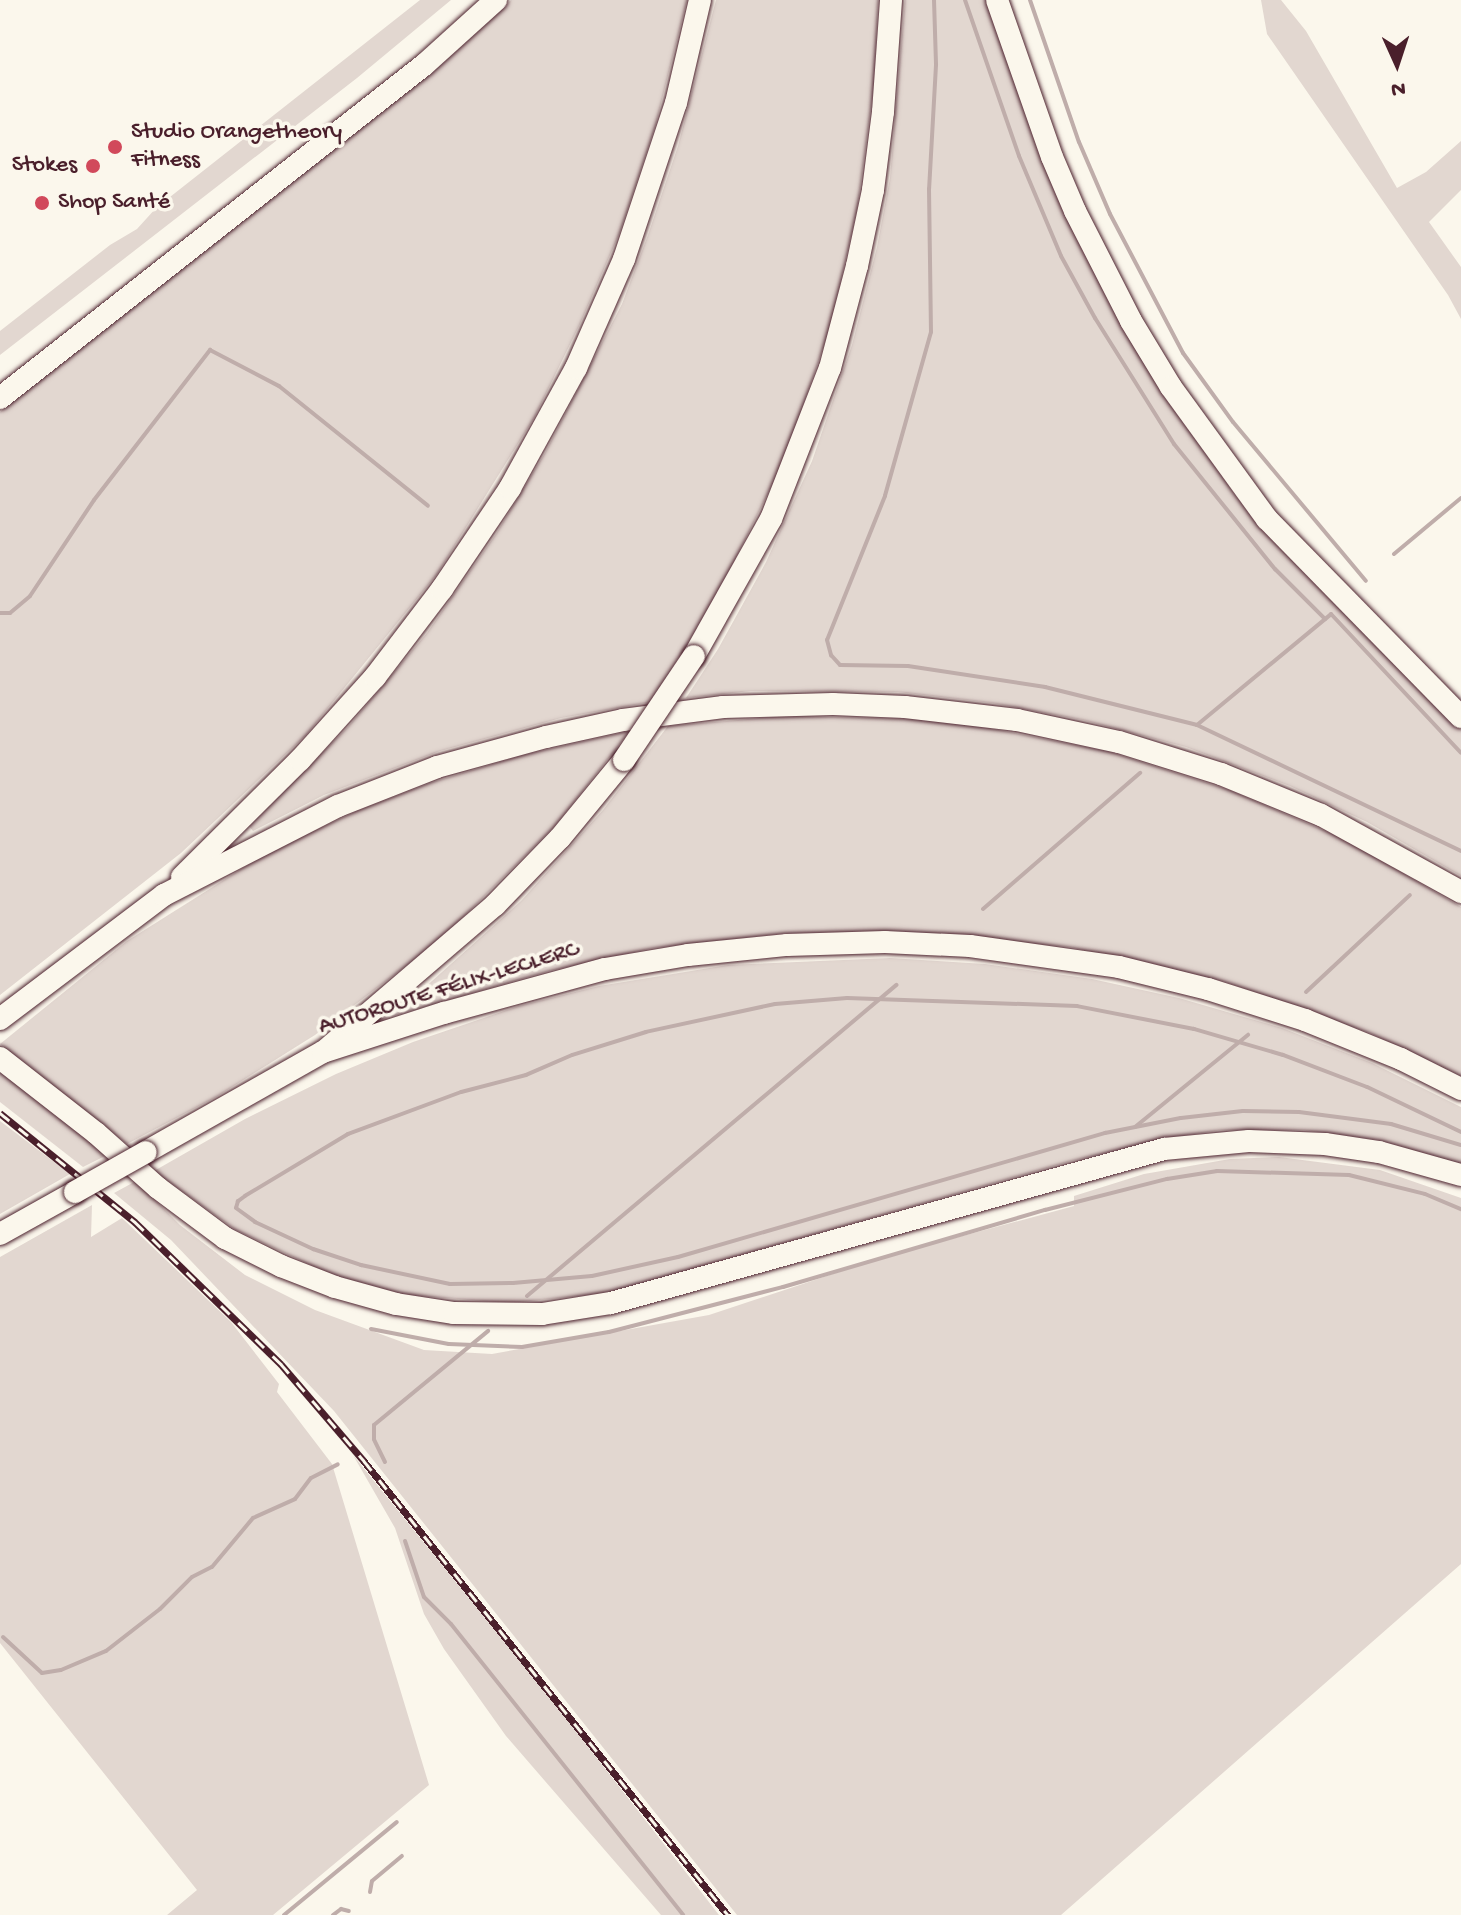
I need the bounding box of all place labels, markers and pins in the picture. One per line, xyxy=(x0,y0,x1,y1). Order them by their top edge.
place label: Studio Orangetheory Fitness xyxy=(131,119,342,175)
marker: Studio Orangetheory Fitness xyxy=(106,138,124,156)
place label: Stokes xyxy=(12,152,77,180)
marker: Stokes xyxy=(84,157,102,175)
place label: Shop Santé xyxy=(58,189,170,217)
marker: Shop Santé xyxy=(33,194,51,212)

